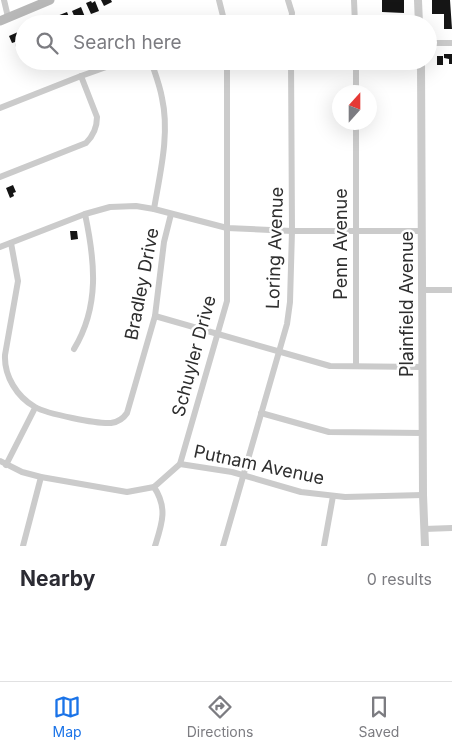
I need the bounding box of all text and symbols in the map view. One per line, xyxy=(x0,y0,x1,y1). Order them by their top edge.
search box xyxy=(15,15,437,70)
icon: search xyxy=(33,29,61,57)
text: Search here xyxy=(73,31,182,54)
north arrow xyxy=(332,85,377,130)
street label: Loring Avenue xyxy=(262,186,287,309)
street label: Penn Avenue xyxy=(330,188,351,300)
street label: Bradley Drive xyxy=(120,226,163,342)
street label: Plainfield Avenue xyxy=(396,231,417,377)
street label: Schuyler Drive xyxy=(167,293,220,419)
street label: Putnam Avenue xyxy=(192,440,326,489)
text: Nearby xyxy=(20,566,95,591)
text: 0 results xyxy=(367,569,432,589)
tab: Map xyxy=(53,693,82,740)
tab: Directions xyxy=(187,693,253,740)
tab: Saved xyxy=(358,693,399,740)

